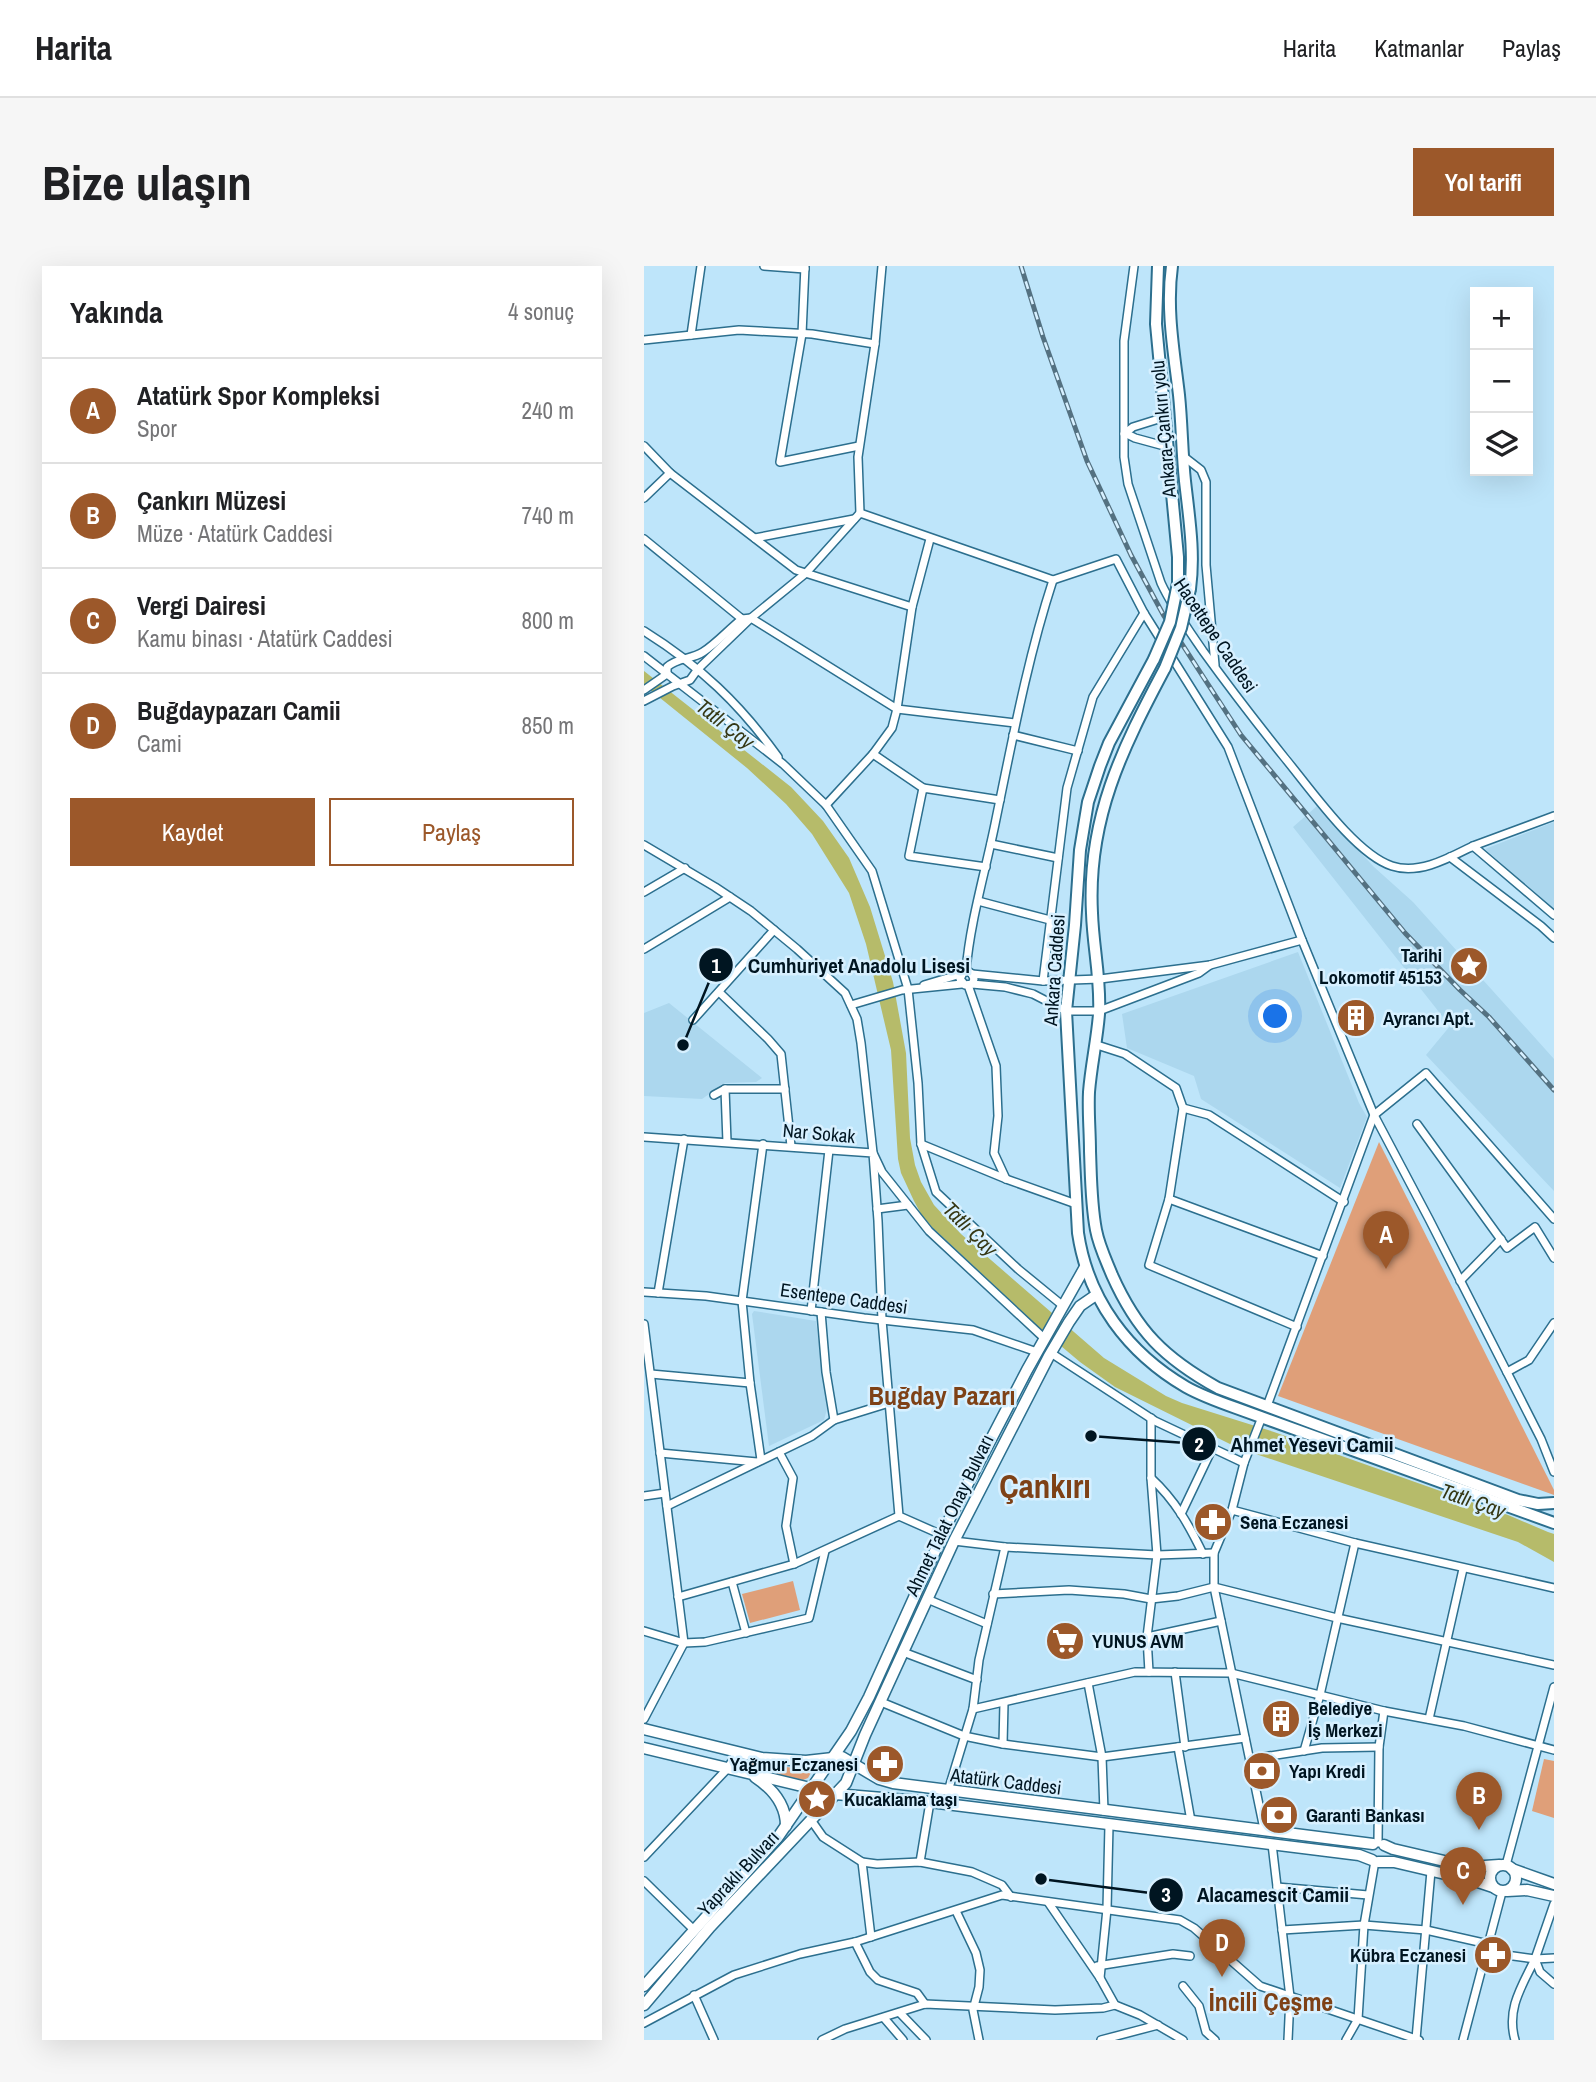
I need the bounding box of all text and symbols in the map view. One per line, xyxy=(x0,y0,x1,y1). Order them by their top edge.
text: Harita xyxy=(35,26,112,70)
text: Harita xyxy=(1283,32,1336,64)
text: Katmanlar xyxy=(1374,32,1464,64)
text: Paylaş xyxy=(1502,32,1561,64)
button: Yol tarifi xyxy=(1413,148,1554,216)
text: Bize ulaşın xyxy=(42,149,252,215)
map controls xyxy=(1470,287,1533,476)
button: + xyxy=(1470,287,1533,350)
text: Yakında xyxy=(70,292,163,332)
text: 4 sonuç xyxy=(508,296,574,327)
button: − xyxy=(1470,350,1533,413)
street label: Ankara-Çankırı yolu xyxy=(1144,359,1182,500)
text: Atatürk Spor Kompleksi xyxy=(137,378,380,413)
text: A xyxy=(86,395,100,426)
text: 240 m xyxy=(522,395,574,426)
text: Spor xyxy=(137,413,177,444)
button: layers xyxy=(1470,413,1533,476)
text: Çankırı Müzesi xyxy=(137,483,286,518)
text: B xyxy=(86,500,100,531)
text: 740 m xyxy=(522,500,574,531)
text: Müze · Atatürk Caddesi xyxy=(137,518,333,549)
street label: Hacettepe Caddesi xyxy=(1168,572,1264,698)
text: Vergi Dairesi xyxy=(137,588,266,623)
text: C xyxy=(86,605,100,636)
text: 800 m xyxy=(522,605,574,636)
text: Kamu binası · Atatürk Caddesi xyxy=(137,623,393,654)
water label: Tatlı Çay xyxy=(690,692,762,756)
text: Buğdaypazarı Camii xyxy=(137,693,341,728)
text: D xyxy=(86,710,100,741)
text: 850 m xyxy=(522,710,574,741)
text: Cami xyxy=(137,728,182,759)
button: Kaydet xyxy=(70,798,315,866)
button: Paylaş xyxy=(329,798,574,866)
street label: Ankara Caddesi xyxy=(1037,913,1071,1028)
place label: Tarihi Lokomotif 45153 xyxy=(1319,942,1442,990)
callout: Cumhuriyet Anadolu Lisesi xyxy=(699,944,985,986)
place icon: Tarihi Lokomotif 45153 xyxy=(1448,945,1490,987)
text: 1 xyxy=(711,951,721,980)
text: Cumhuriyet Anadolu Lisesi xyxy=(748,951,970,980)
building icon: Ayrancı Apt. xyxy=(1335,997,1377,1039)
your location xyxy=(1258,999,1292,1033)
place label: Ayrancı Apt. xyxy=(1383,1005,1474,1031)
street label: Nar Sokak xyxy=(782,1117,857,1149)
water label: Tatlı Çay xyxy=(937,1195,1005,1263)
pin: A xyxy=(1363,1211,1409,1269)
street label: Esentepe Caddesi xyxy=(779,1276,909,1320)
district label: Buğday Pazarı xyxy=(869,1378,1015,1413)
callout: Ahmet Yesevi Camii xyxy=(1181,1423,1408,1465)
street label: Ahmet Talat Onay Bulvarı xyxy=(898,1430,999,1601)
text: 2 xyxy=(1194,1430,1204,1459)
text: Ahmet Yesevi Camii xyxy=(1230,1430,1394,1459)
district label: Çankırı xyxy=(999,1464,1091,1508)
water label: Tatlı Çay xyxy=(1437,1476,1511,1526)
pharmacy icon: Sena Eczanesi xyxy=(1192,1501,1234,1543)
place label: Sena Eczanesi xyxy=(1240,1509,1348,1535)
supermarket icon: YUNUS AVM xyxy=(1044,1620,1086,1662)
place label: YUNUS AVM xyxy=(1092,1628,1184,1654)
place label: Belediye İş Merkezi xyxy=(1308,1695,1382,1743)
building icon: Belediye İş Merkezi xyxy=(1260,1698,1302,1740)
pharmacy icon: Yağmur Eczanesi xyxy=(864,1743,906,1785)
bank icon: Yapı Kredi xyxy=(1241,1750,1283,1792)
place label: Yağmur Eczanesi xyxy=(730,1751,858,1777)
place label: Yapı Kredi xyxy=(1289,1758,1365,1784)
street label: Atatürk Caddesi xyxy=(948,1761,1063,1801)
pin: B xyxy=(1456,1772,1502,1830)
place icon: Kucaklama taşı xyxy=(796,1778,838,1820)
place label: Kucaklama taşı xyxy=(844,1786,957,1812)
bank icon: Garanti Bankası xyxy=(1258,1794,1300,1836)
place label: Garanti Bankası xyxy=(1306,1802,1425,1828)
street label: Yapraklı Bulvarı xyxy=(691,1824,785,1922)
pin: C xyxy=(1440,1847,1486,1905)
callout: Alacamescit Camii xyxy=(1148,1874,1363,1916)
text: 3 xyxy=(1161,1880,1171,1909)
text: Alacamescit Camii xyxy=(1197,1880,1349,1909)
pin: D xyxy=(1199,1919,1245,1977)
pharmacy icon: Kübra Eczanesi xyxy=(1472,1934,1514,1976)
place label: Kübra Eczanesi xyxy=(1350,1942,1466,1968)
district label: İncili Çeşme xyxy=(1209,1984,1333,2019)

